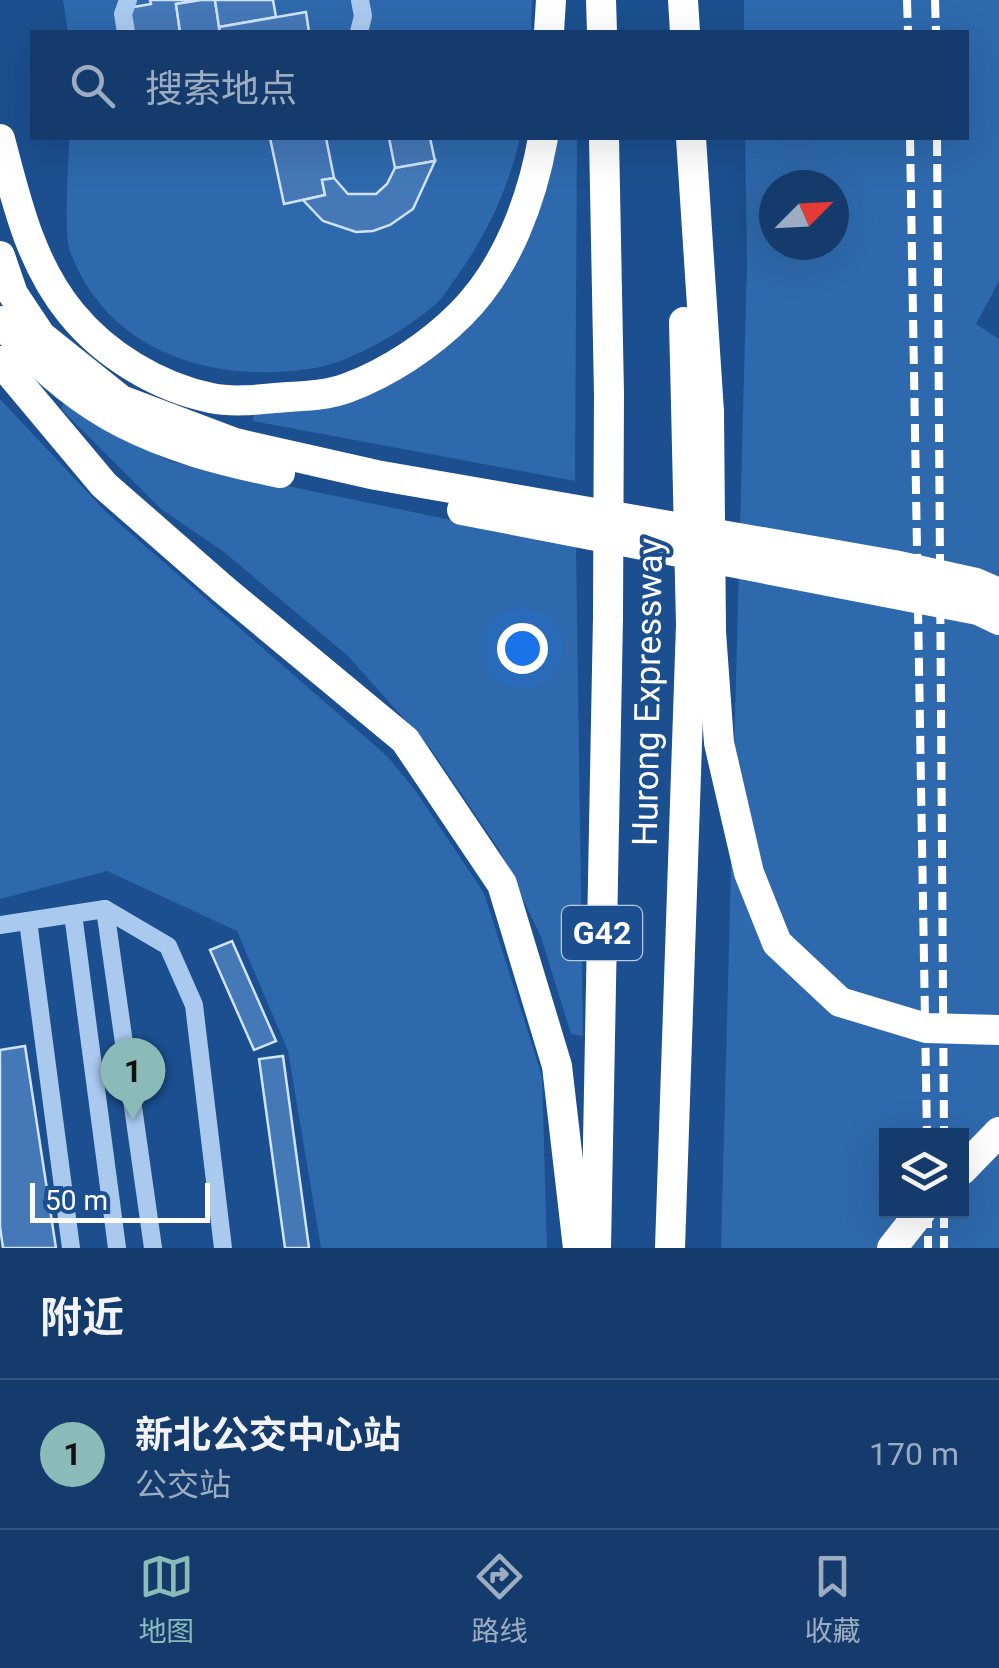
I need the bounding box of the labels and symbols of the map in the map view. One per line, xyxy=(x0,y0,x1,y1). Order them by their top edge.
north arrow xyxy=(759,170,849,260)
street label: Hurong Expressway xyxy=(625,537,671,846)
your location xyxy=(497,623,548,674)
road number: G42 xyxy=(562,906,642,960)
pin: 1 xyxy=(100,1038,166,1120)
scale bar xyxy=(30,1178,210,1222)

